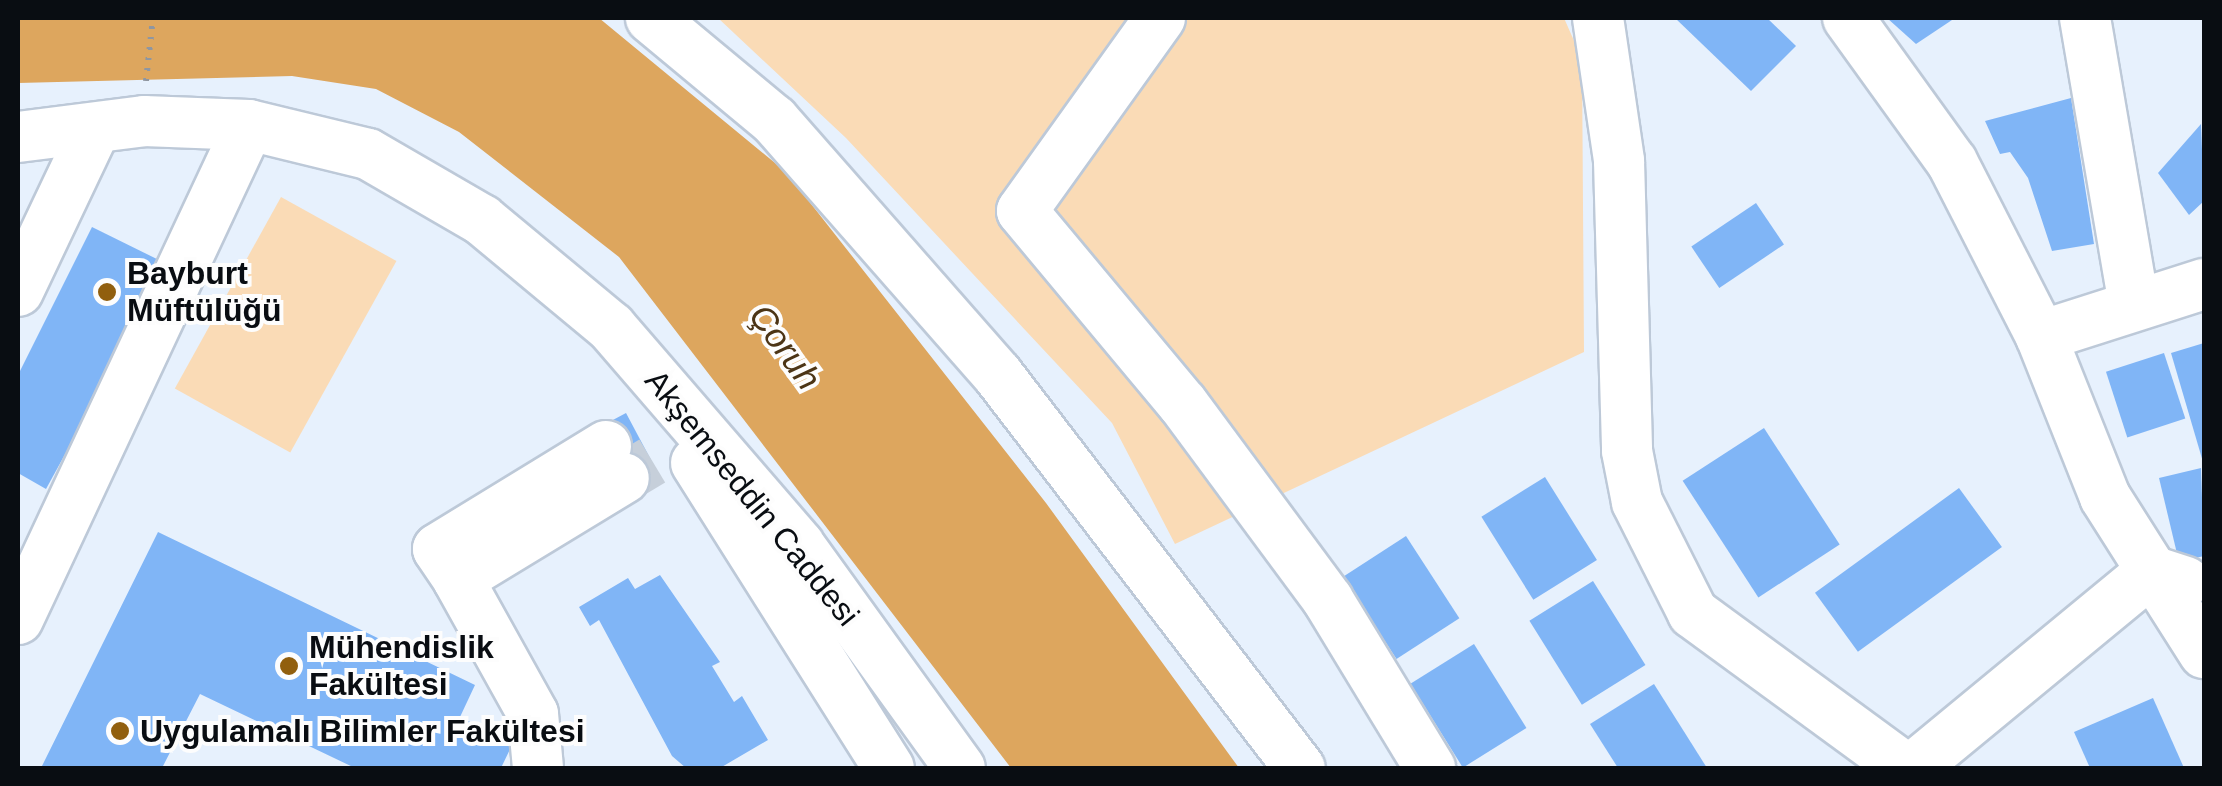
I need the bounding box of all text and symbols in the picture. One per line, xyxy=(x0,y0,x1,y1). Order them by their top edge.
place label: Bayburt Müftülüğü xyxy=(127,255,282,330)
marker: Bayburt Müftülüğü xyxy=(96,281,118,303)
water label: Çoruh xyxy=(740,296,830,398)
street label: Akşemseddin Caddesi xyxy=(637,362,867,634)
place label: Mühendislik Fakültesi xyxy=(309,629,494,704)
marker: Mühendislik Fakültesi xyxy=(278,655,300,677)
place label: Uygulamalı Bilimler Fakültesi xyxy=(140,712,585,750)
marker: Uygulamalı Bilimler Fakültesi xyxy=(109,720,131,742)

